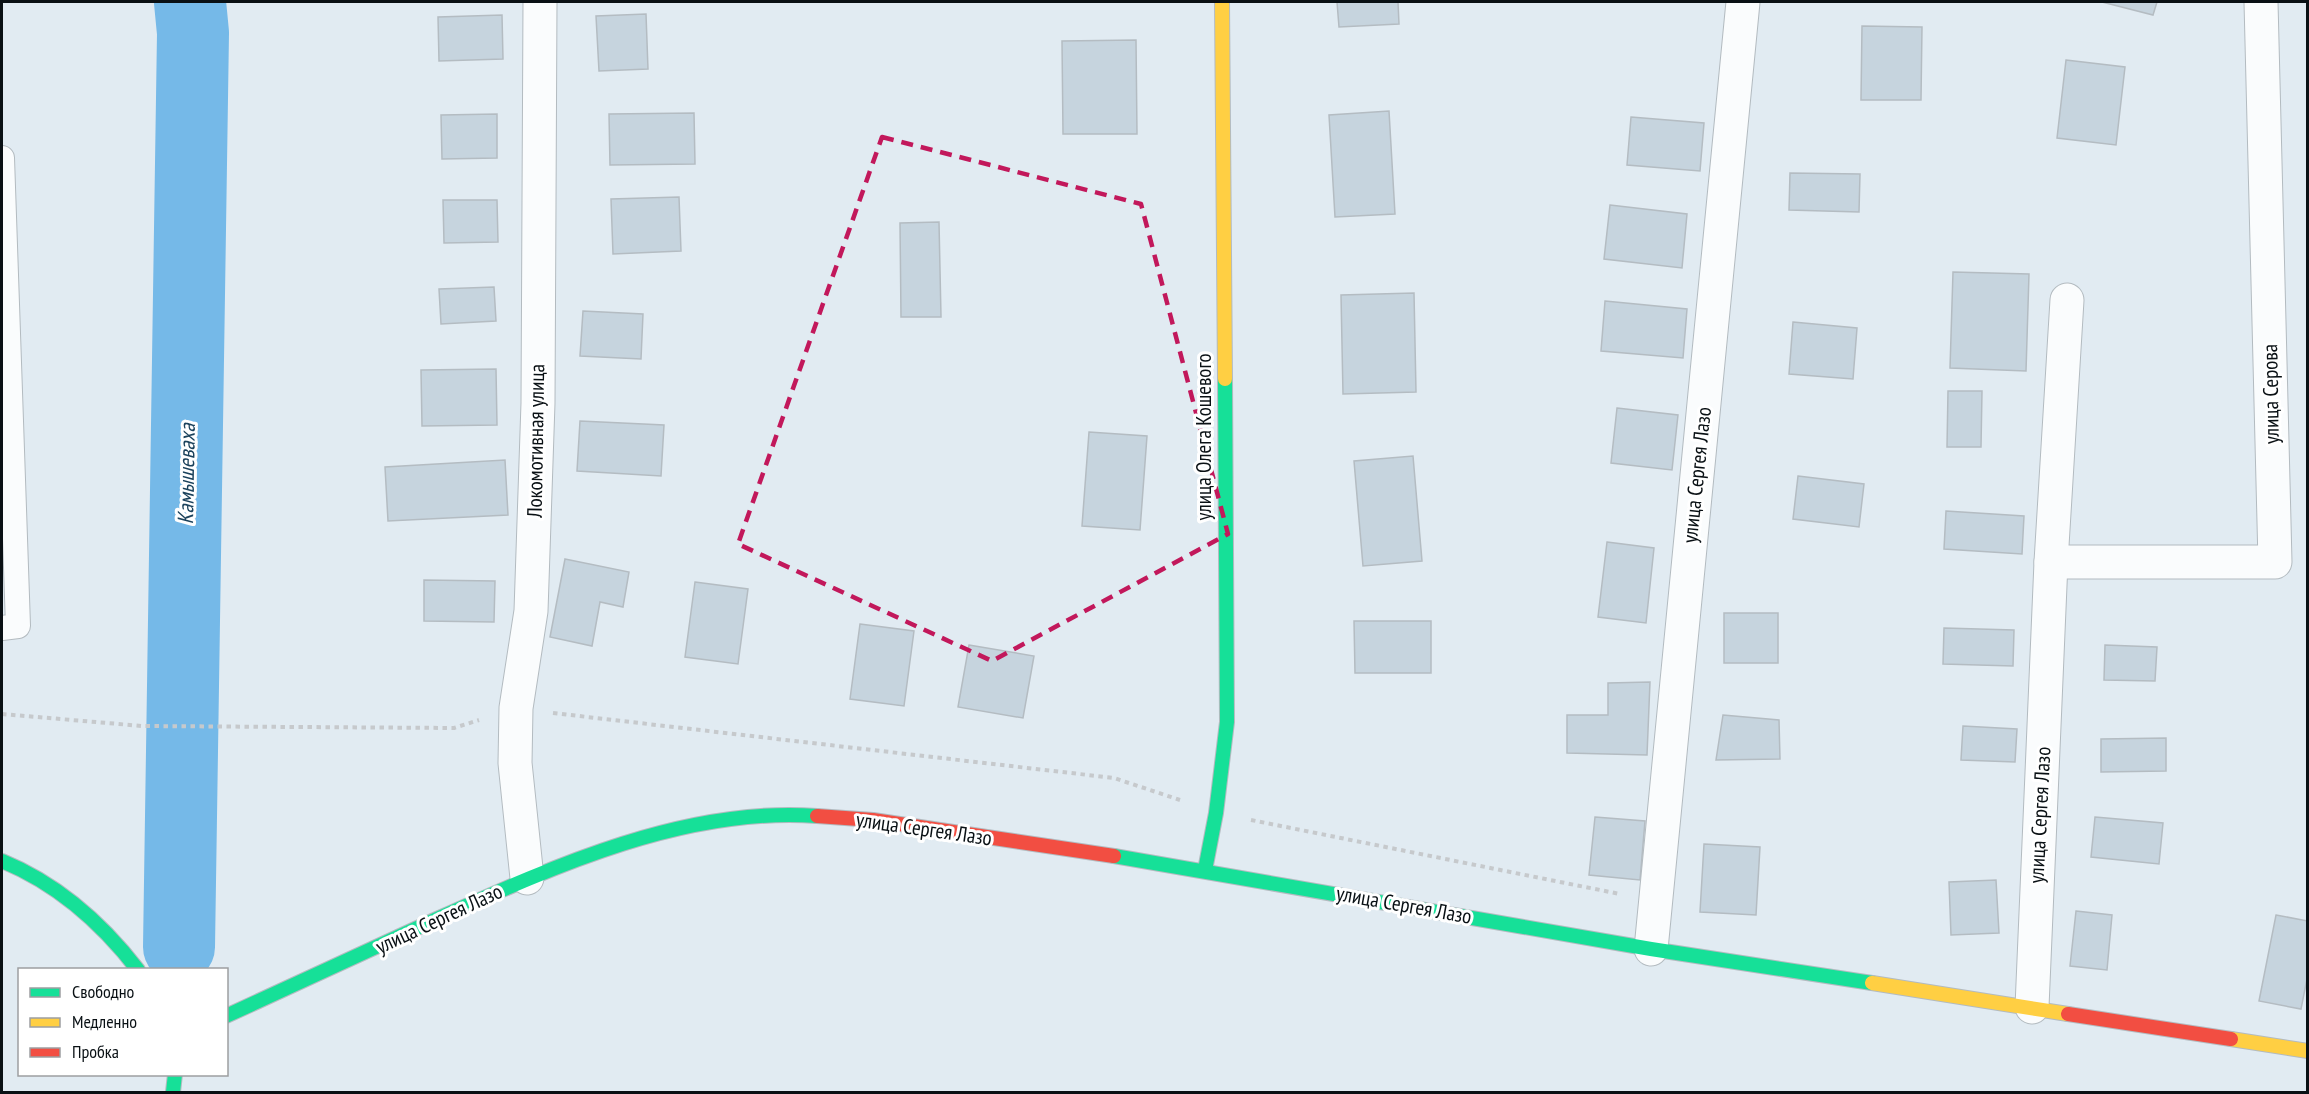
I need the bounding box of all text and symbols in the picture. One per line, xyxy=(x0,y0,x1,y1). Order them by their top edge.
street label: улица Серова xyxy=(2256,344,2285,444)
street label: улица Олега Кошевого xyxy=(1190,354,1217,520)
street label: Локомотивная улица xyxy=(521,364,550,519)
street label: улица Сергея Лазо xyxy=(1676,405,1717,544)
water label: Камышеваха xyxy=(171,422,201,525)
street label: улица Сергея Лазо xyxy=(2022,746,2057,884)
street label: улица Сергея Лазо xyxy=(854,806,994,851)
street label: улица Сергея Лазо xyxy=(371,877,507,960)
street label: улица Сергея Лазо xyxy=(1334,879,1474,930)
legend xyxy=(18,968,228,1076)
text: Свободно xyxy=(72,980,135,1003)
text: Медленно xyxy=(72,1010,137,1033)
text: Пробка xyxy=(72,1040,119,1063)

